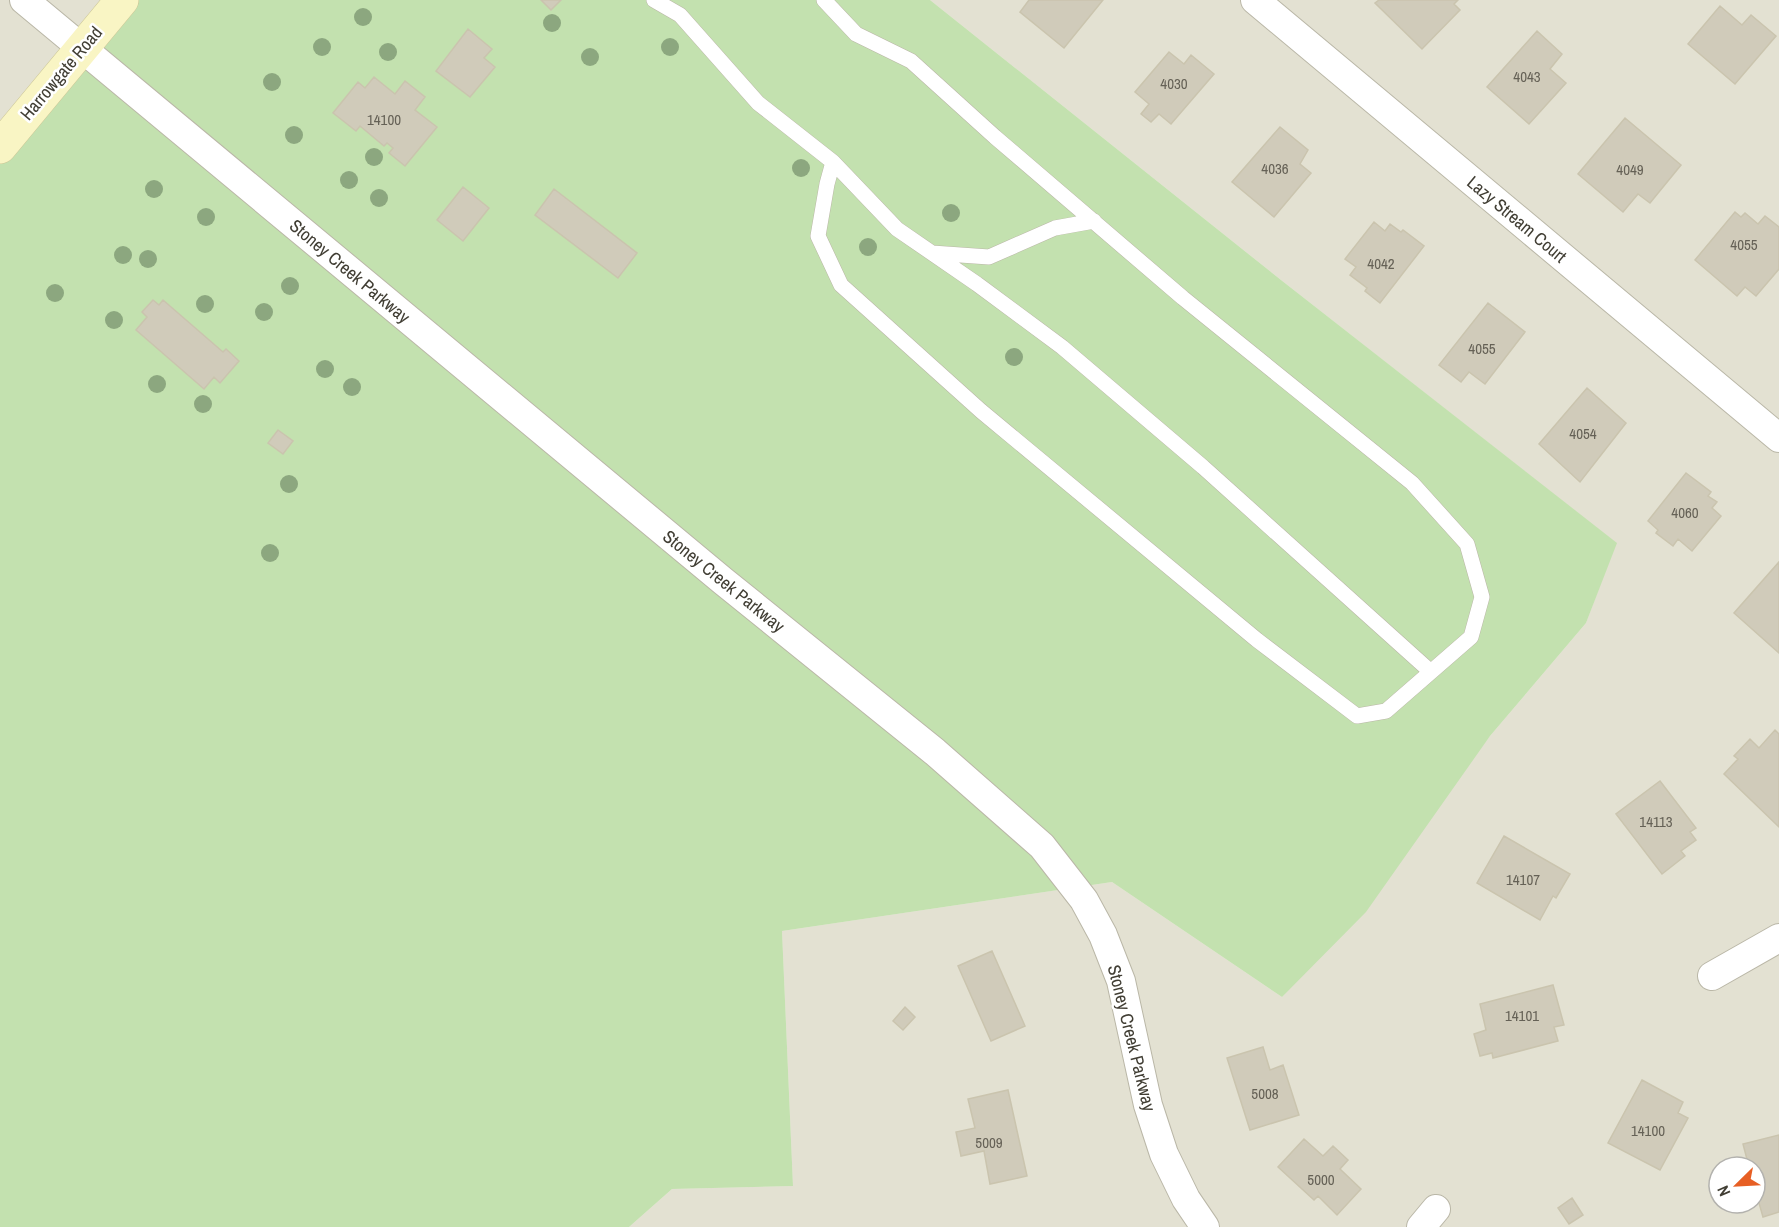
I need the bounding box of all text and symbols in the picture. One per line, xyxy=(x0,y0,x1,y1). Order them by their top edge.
street label: Harrowgate Road xyxy=(14,21,108,125)
house number: 4043 xyxy=(1513,66,1541,87)
house number: 4030 xyxy=(1160,73,1188,94)
house number: 14100 xyxy=(367,109,401,130)
house number: 4036 xyxy=(1261,158,1289,179)
house number: 4049 xyxy=(1616,159,1644,180)
street label: Lazy Stream Court xyxy=(1462,170,1572,268)
street label: Stoney Creek Parkway xyxy=(284,213,416,329)
house number: 4055 xyxy=(1730,234,1758,255)
house number: 4042 xyxy=(1367,253,1395,274)
house number: 4055 xyxy=(1468,338,1496,359)
house number: 4054 xyxy=(1569,423,1597,444)
house number: 4060 xyxy=(1671,502,1699,523)
street label: Stoney Creek Parkway xyxy=(658,524,791,638)
house number: 14113 xyxy=(1639,811,1673,832)
house number: 14107 xyxy=(1506,869,1540,890)
street label: Stoney Creek Parkway xyxy=(1102,962,1162,1114)
house number: 14101 xyxy=(1505,1005,1539,1026)
house number: 5008 xyxy=(1251,1083,1279,1104)
house number: 14100 xyxy=(1631,1120,1665,1141)
house number: 5009 xyxy=(975,1132,1003,1153)
north arrow xyxy=(1707,1155,1767,1215)
house number: 5000 xyxy=(1307,1169,1335,1190)
text: N xyxy=(1711,1182,1735,1200)

